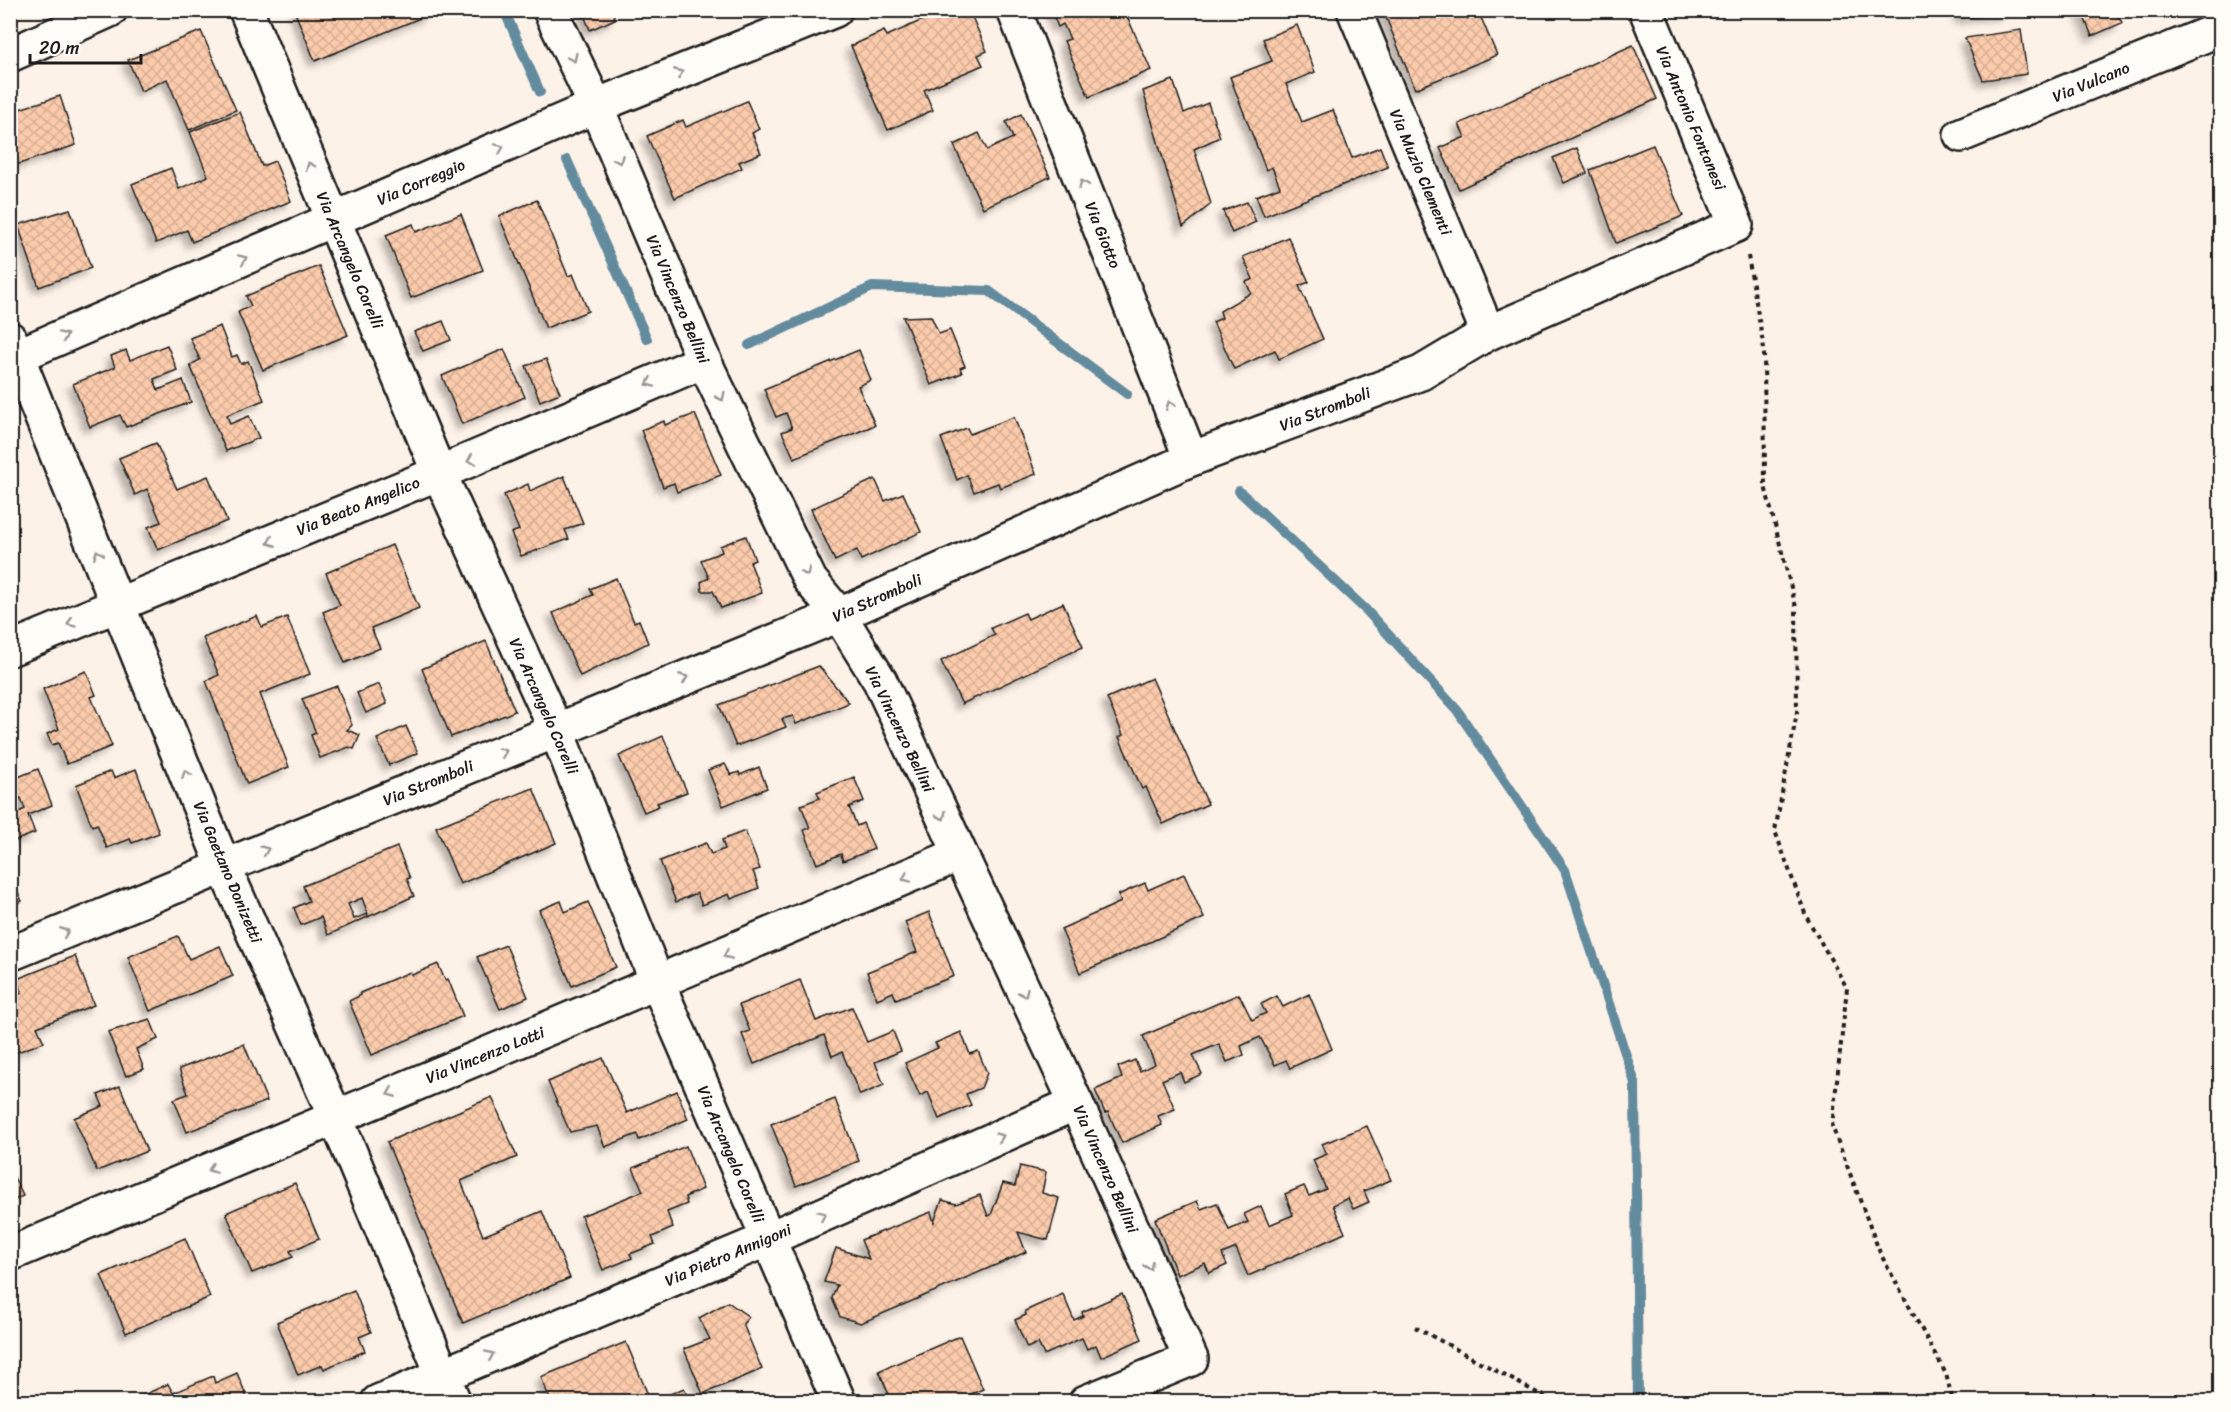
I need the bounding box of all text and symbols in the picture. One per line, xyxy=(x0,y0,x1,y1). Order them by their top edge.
scale bar xyxy=(30,27,141,65)
text: 20 m xyxy=(39,32,79,64)
street label: Via Antonio Fontanesi xyxy=(1647,41,1735,195)
one-way arrow xyxy=(566,52,578,63)
street label: Via Vulcano xyxy=(2048,53,2134,111)
one-way arrow xyxy=(673,68,684,80)
street label: Via Muzio Clementi xyxy=(1381,104,1461,240)
one-way arrow xyxy=(493,143,504,155)
street label: Via Correggio xyxy=(372,150,470,214)
one-way arrow xyxy=(612,154,624,165)
one-way arrow xyxy=(305,162,317,173)
one-way arrow xyxy=(1078,180,1090,191)
street label: Via Arcangelo Corelli xyxy=(308,187,392,334)
street label: Via Giotto xyxy=(1076,197,1130,273)
street label: Via Vincenzo Bellini xyxy=(638,230,719,369)
one-way arrow xyxy=(237,254,248,266)
one-way arrow xyxy=(58,331,69,343)
one-way arrow xyxy=(645,376,656,388)
street label: Via Stromboli xyxy=(1275,378,1375,440)
one-way arrow xyxy=(714,390,726,401)
one-way arrow xyxy=(1165,400,1177,411)
one-way arrow xyxy=(466,453,477,465)
street label: Via Beato Angelico xyxy=(292,468,424,544)
one-way arrow xyxy=(266,534,276,547)
one-way arrow xyxy=(92,549,105,560)
street label: Via Stromboli xyxy=(827,565,927,631)
one-way arrow xyxy=(799,566,811,577)
one-way arrow xyxy=(66,616,77,628)
street label: Via Arcangelo Corelli xyxy=(501,633,587,780)
street label: Via Vincenzo Bellini xyxy=(857,661,943,798)
one-way arrow xyxy=(677,673,688,685)
one-way arrow xyxy=(497,747,508,759)
street label: Via Stromboli xyxy=(378,751,478,814)
one-way arrow xyxy=(181,769,193,780)
street label: Via Gaetano Donizetti xyxy=(185,796,271,948)
one-way arrow xyxy=(935,809,947,820)
one-way arrow xyxy=(258,845,269,857)
one-way arrow xyxy=(901,870,912,882)
one-way arrow xyxy=(58,927,69,939)
one-way arrow xyxy=(722,948,733,960)
one-way arrow xyxy=(1017,986,1029,997)
street label: Via Vincenzo Lotti xyxy=(421,1018,550,1092)
street label: Via Arcangelo Corelli xyxy=(689,1081,773,1228)
one-way arrow xyxy=(387,1086,398,1098)
street label: Via Vincenzo Bellini xyxy=(1065,1100,1148,1238)
one-way arrow xyxy=(994,1132,1005,1144)
one-way arrow xyxy=(207,1162,218,1174)
one-way arrow xyxy=(815,1210,826,1222)
street label: Via Pietro Annigoni xyxy=(660,1215,797,1295)
one-way arrow xyxy=(1142,1259,1154,1270)
one-way arrow xyxy=(484,1350,495,1362)

